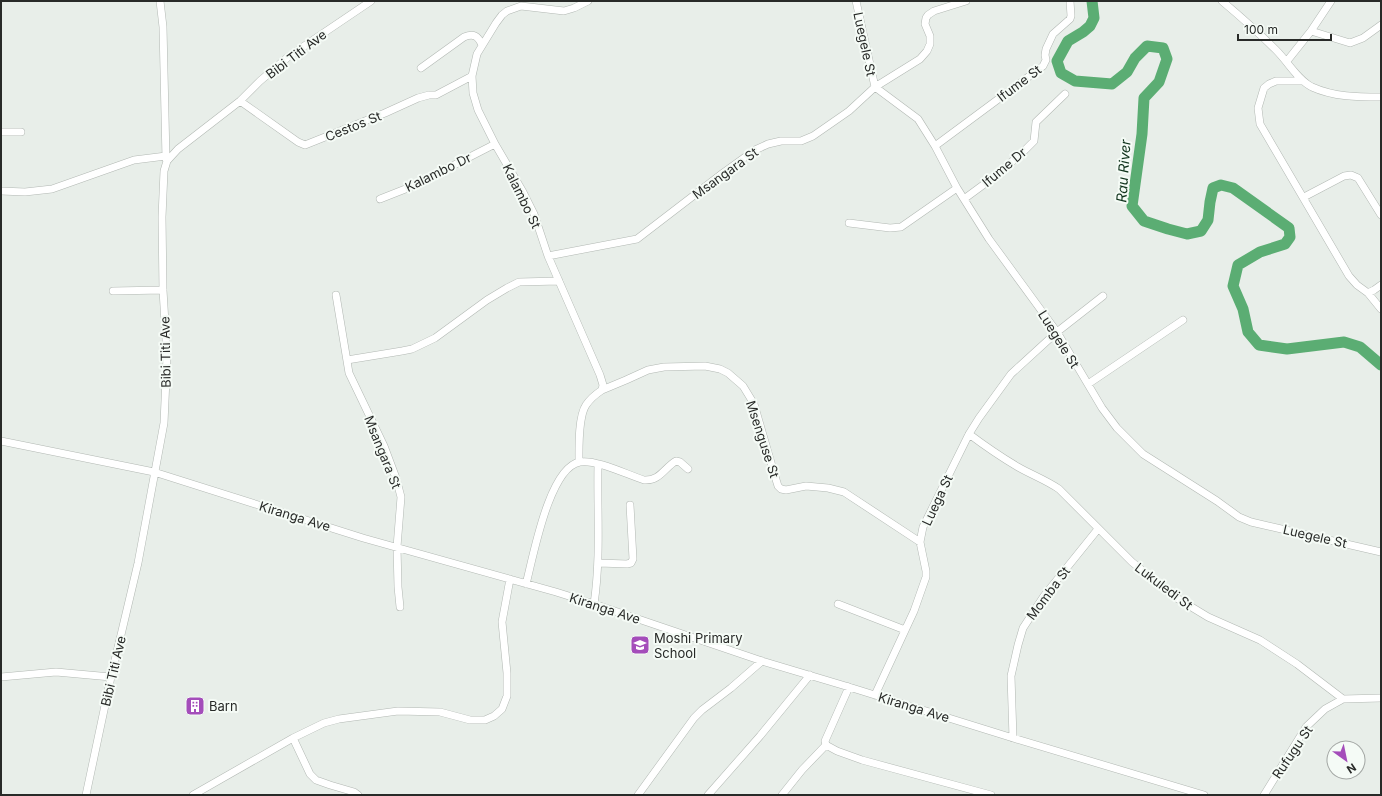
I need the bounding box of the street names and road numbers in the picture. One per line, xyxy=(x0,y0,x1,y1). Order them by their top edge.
street label: Luegele St xyxy=(850,10,880,78)
street label: Bibi Titi Ave xyxy=(263,26,329,82)
street label: Ifume St xyxy=(994,61,1044,105)
street label: Cestos St xyxy=(323,108,383,144)
street label: Msangara St xyxy=(689,144,761,202)
street label: Ifume Dr xyxy=(979,144,1029,190)
street label: Kalambo Dr xyxy=(402,149,474,195)
street label: Kalambo St xyxy=(499,161,545,231)
street label: Luegele St xyxy=(1035,307,1083,371)
street label: Bibi Titi Ave xyxy=(156,316,174,388)
street label: Msenguse St xyxy=(743,398,783,480)
street label: Msangara St xyxy=(361,413,405,491)
street label: Luega St xyxy=(918,472,956,528)
street label: Kiranga Ave xyxy=(257,498,333,534)
street label: Luegele St xyxy=(1281,521,1349,551)
street label: Lukuledi St xyxy=(1132,559,1196,613)
street label: Momba St xyxy=(1023,563,1073,623)
street label: Kiranga Ave xyxy=(568,589,642,627)
street label: Bibi Titi Ave xyxy=(97,634,129,708)
street label: Kiranga Ave xyxy=(876,689,952,725)
street label: Rufugu St xyxy=(1268,722,1316,782)

